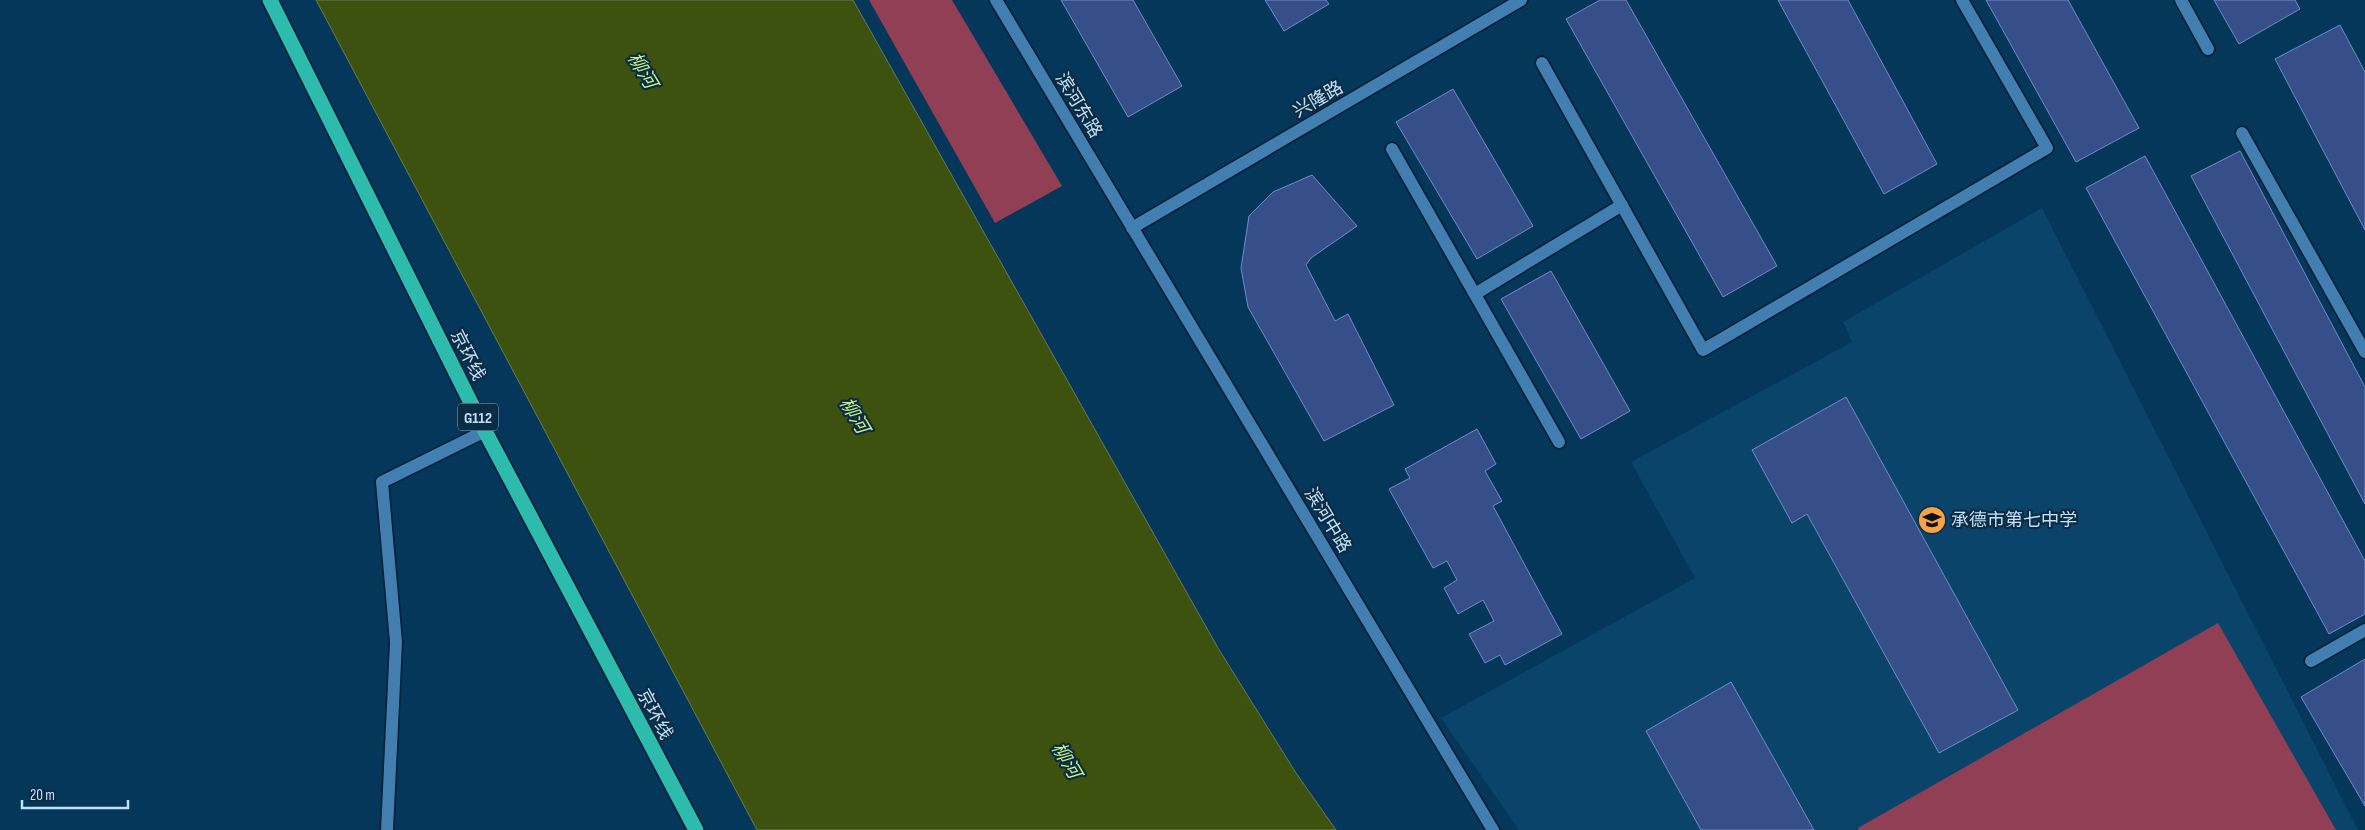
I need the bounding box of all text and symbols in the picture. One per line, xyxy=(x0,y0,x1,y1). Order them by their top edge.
water label: 柳河 xyxy=(622,49,663,96)
street label: 滨河东路 xyxy=(1051,69,1106,142)
street label: 兴隆路 xyxy=(1290,77,1347,122)
street label: 京环线 xyxy=(446,326,489,384)
water label: 柳河 xyxy=(834,394,875,441)
road number: G112 xyxy=(458,404,498,431)
street label: 滨河中路 xyxy=(1300,484,1355,557)
school or university icon: 承德市第七中学 xyxy=(1917,505,1947,535)
place label: 承德市第七中学 xyxy=(1951,510,2077,531)
street label: 京环线 xyxy=(633,685,677,743)
water label: 柳河 xyxy=(1046,739,1087,786)
scale bar xyxy=(22,778,129,810)
text: 20 m xyxy=(30,786,55,805)

